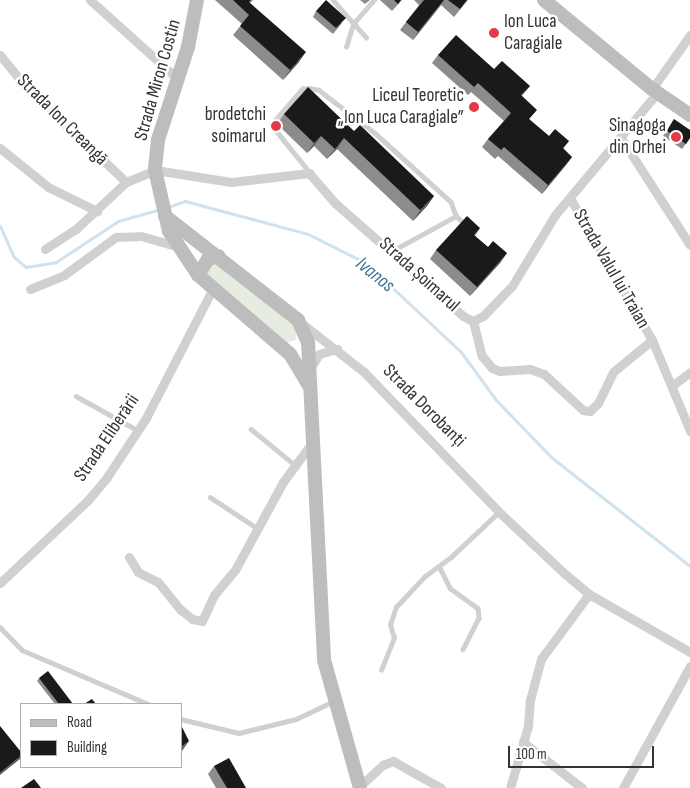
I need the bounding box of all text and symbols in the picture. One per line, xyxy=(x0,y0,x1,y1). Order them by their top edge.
place label: Ion Luca Caragiale xyxy=(504,11,562,55)
street label: Strada Miron Costin xyxy=(130,17,186,143)
marker: Ion Luca Caragiale xyxy=(488,27,500,39)
street label: Strada Ion Creangă xyxy=(12,70,112,170)
place label: Liceul Teoretic „Ion Luca Caragiale” xyxy=(338,85,464,129)
marker: Liceul Teoretic „Ion Luca Caragiale” xyxy=(468,101,480,113)
place label: brodetchi soimarul xyxy=(205,104,266,148)
place label: Sinagoga din Orhei xyxy=(609,115,666,159)
marker: brodetchi soimarul xyxy=(270,120,282,132)
marker: Sinagoga din Orhei xyxy=(670,131,682,143)
street label: Strada Valul lui Traian xyxy=(568,205,654,333)
street label: Strada Șoimarul xyxy=(374,233,464,317)
water label: Ivanos xyxy=(351,252,399,298)
street label: Strada Dorobanți xyxy=(378,360,470,452)
street label: Strada Eliberării xyxy=(69,390,145,486)
legend xyxy=(20,703,182,768)
text: Road xyxy=(67,713,92,732)
scale bar xyxy=(510,736,656,768)
text: Building xyxy=(67,738,107,757)
text: 100 m xyxy=(516,745,547,764)

